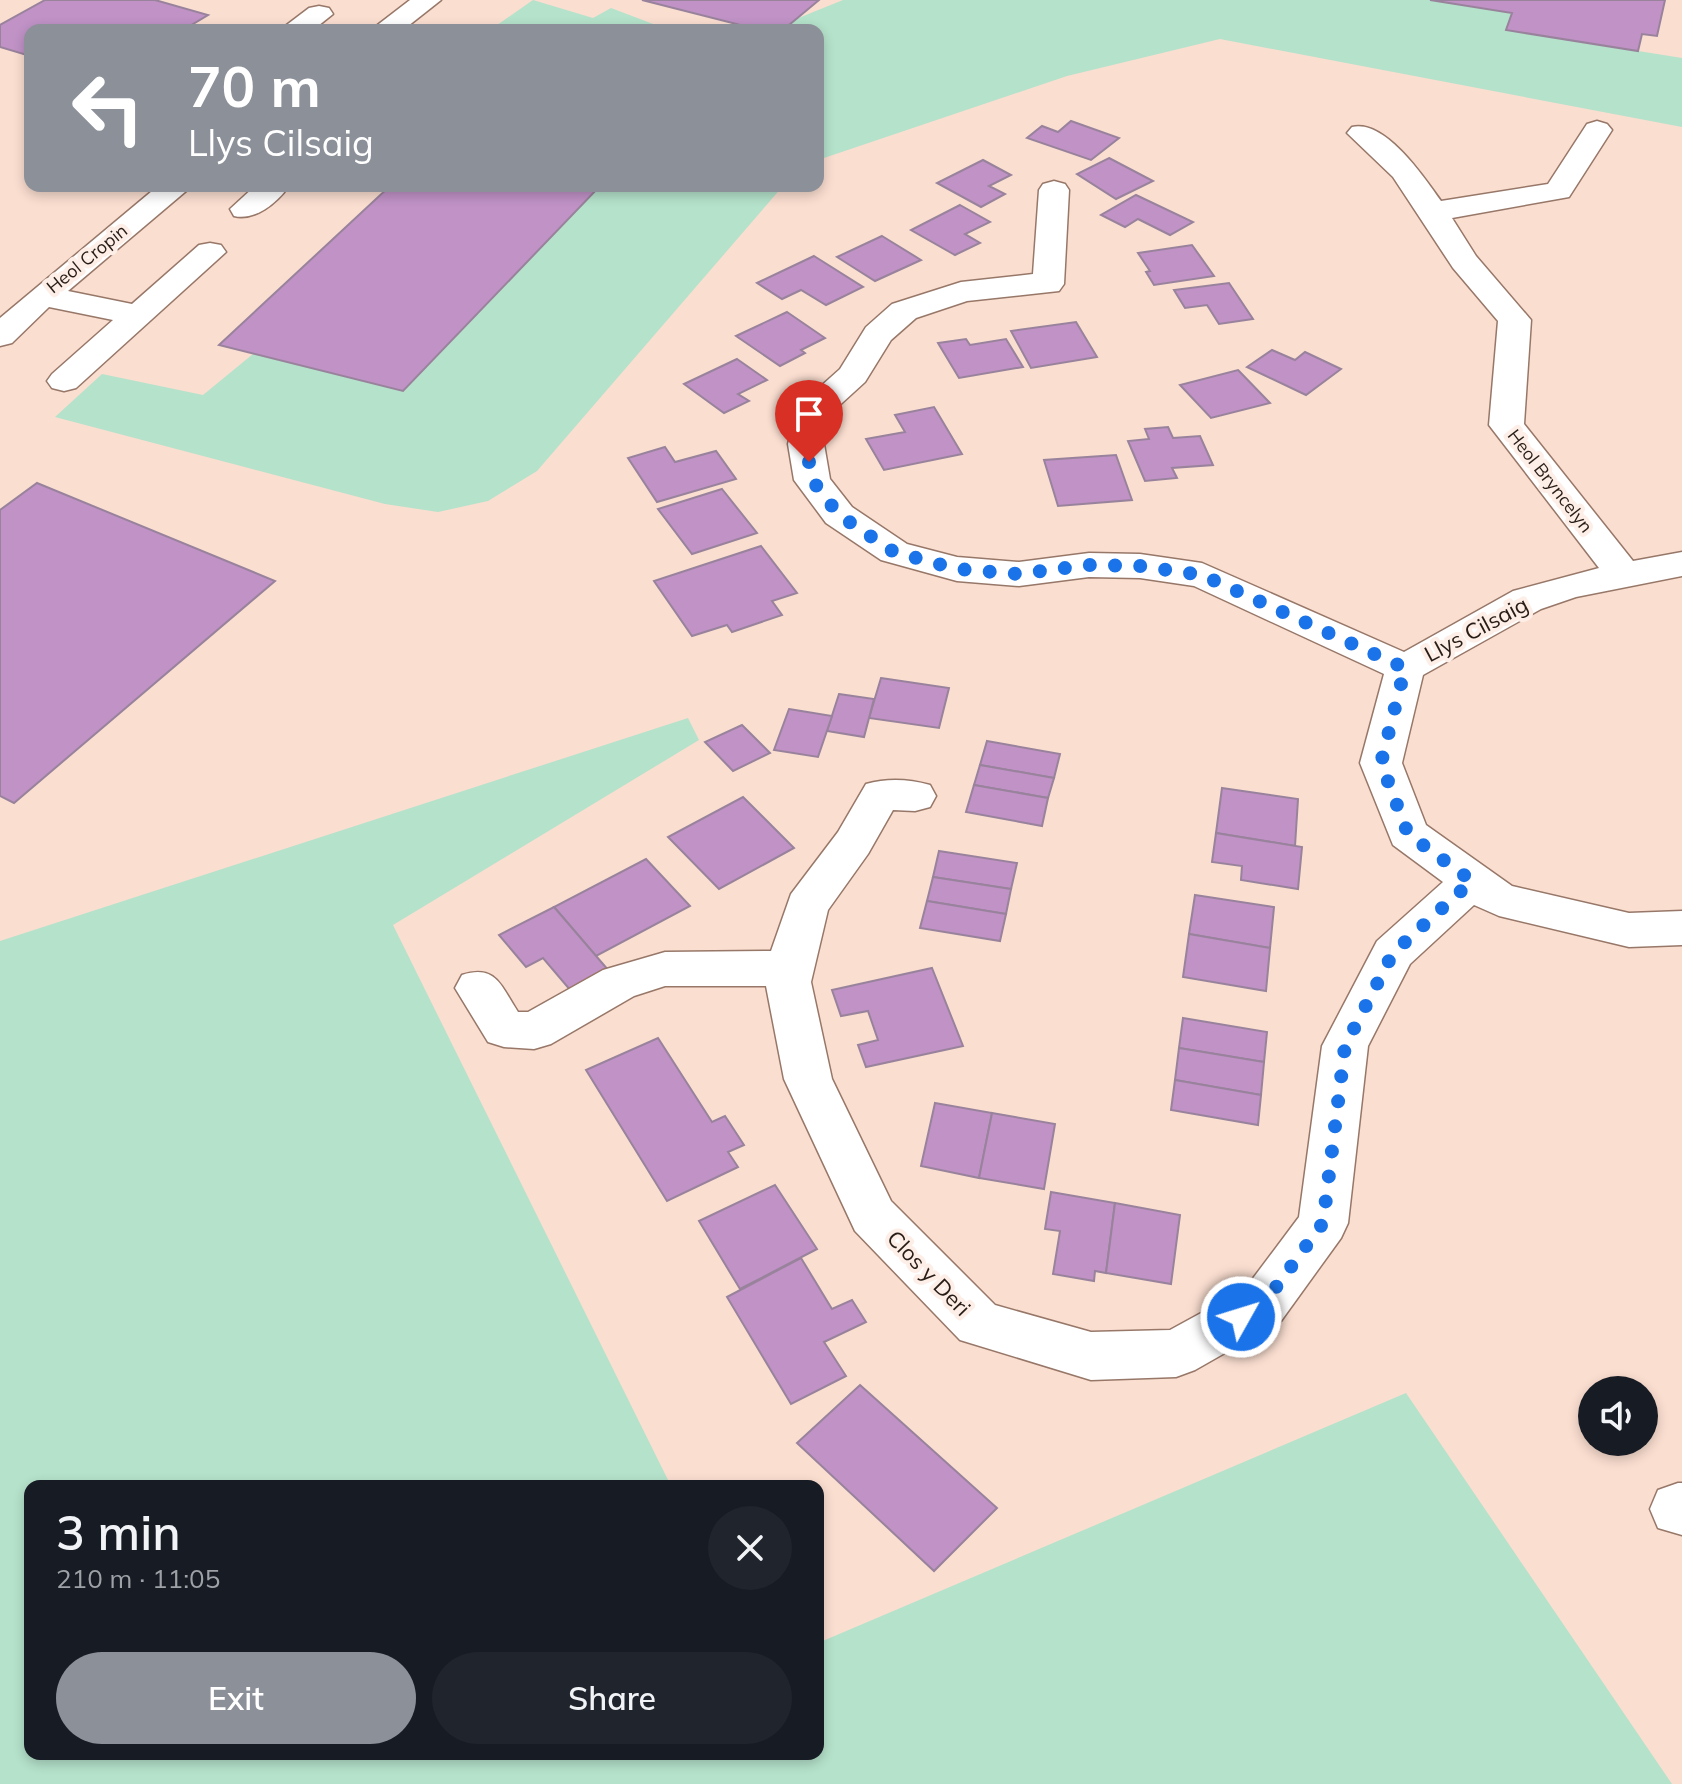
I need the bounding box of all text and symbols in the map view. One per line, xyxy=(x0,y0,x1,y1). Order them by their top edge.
text: 70 m xyxy=(188,51,321,121)
icon: left xyxy=(56,56,160,160)
text: Llys Cilsaig xyxy=(188,120,374,165)
street label: Heol Cropin xyxy=(42,219,132,298)
pin xyxy=(775,380,843,462)
icon: arrive xyxy=(787,392,831,436)
street label: Heol Bryncelyn xyxy=(1503,424,1598,537)
street label: Llys Cilsaig xyxy=(1419,590,1533,668)
street label: Clos y Deri xyxy=(881,1224,977,1322)
position arrow xyxy=(1199,1275,1283,1359)
map controls xyxy=(1578,1376,1658,1456)
button: sound xyxy=(1578,1376,1658,1456)
text: 3 min xyxy=(56,1502,181,1562)
button: close xyxy=(708,1506,792,1590)
text: 210 m · 11:05 xyxy=(56,1562,220,1595)
button: Exit xyxy=(56,1652,416,1744)
button: Share xyxy=(432,1652,792,1744)

